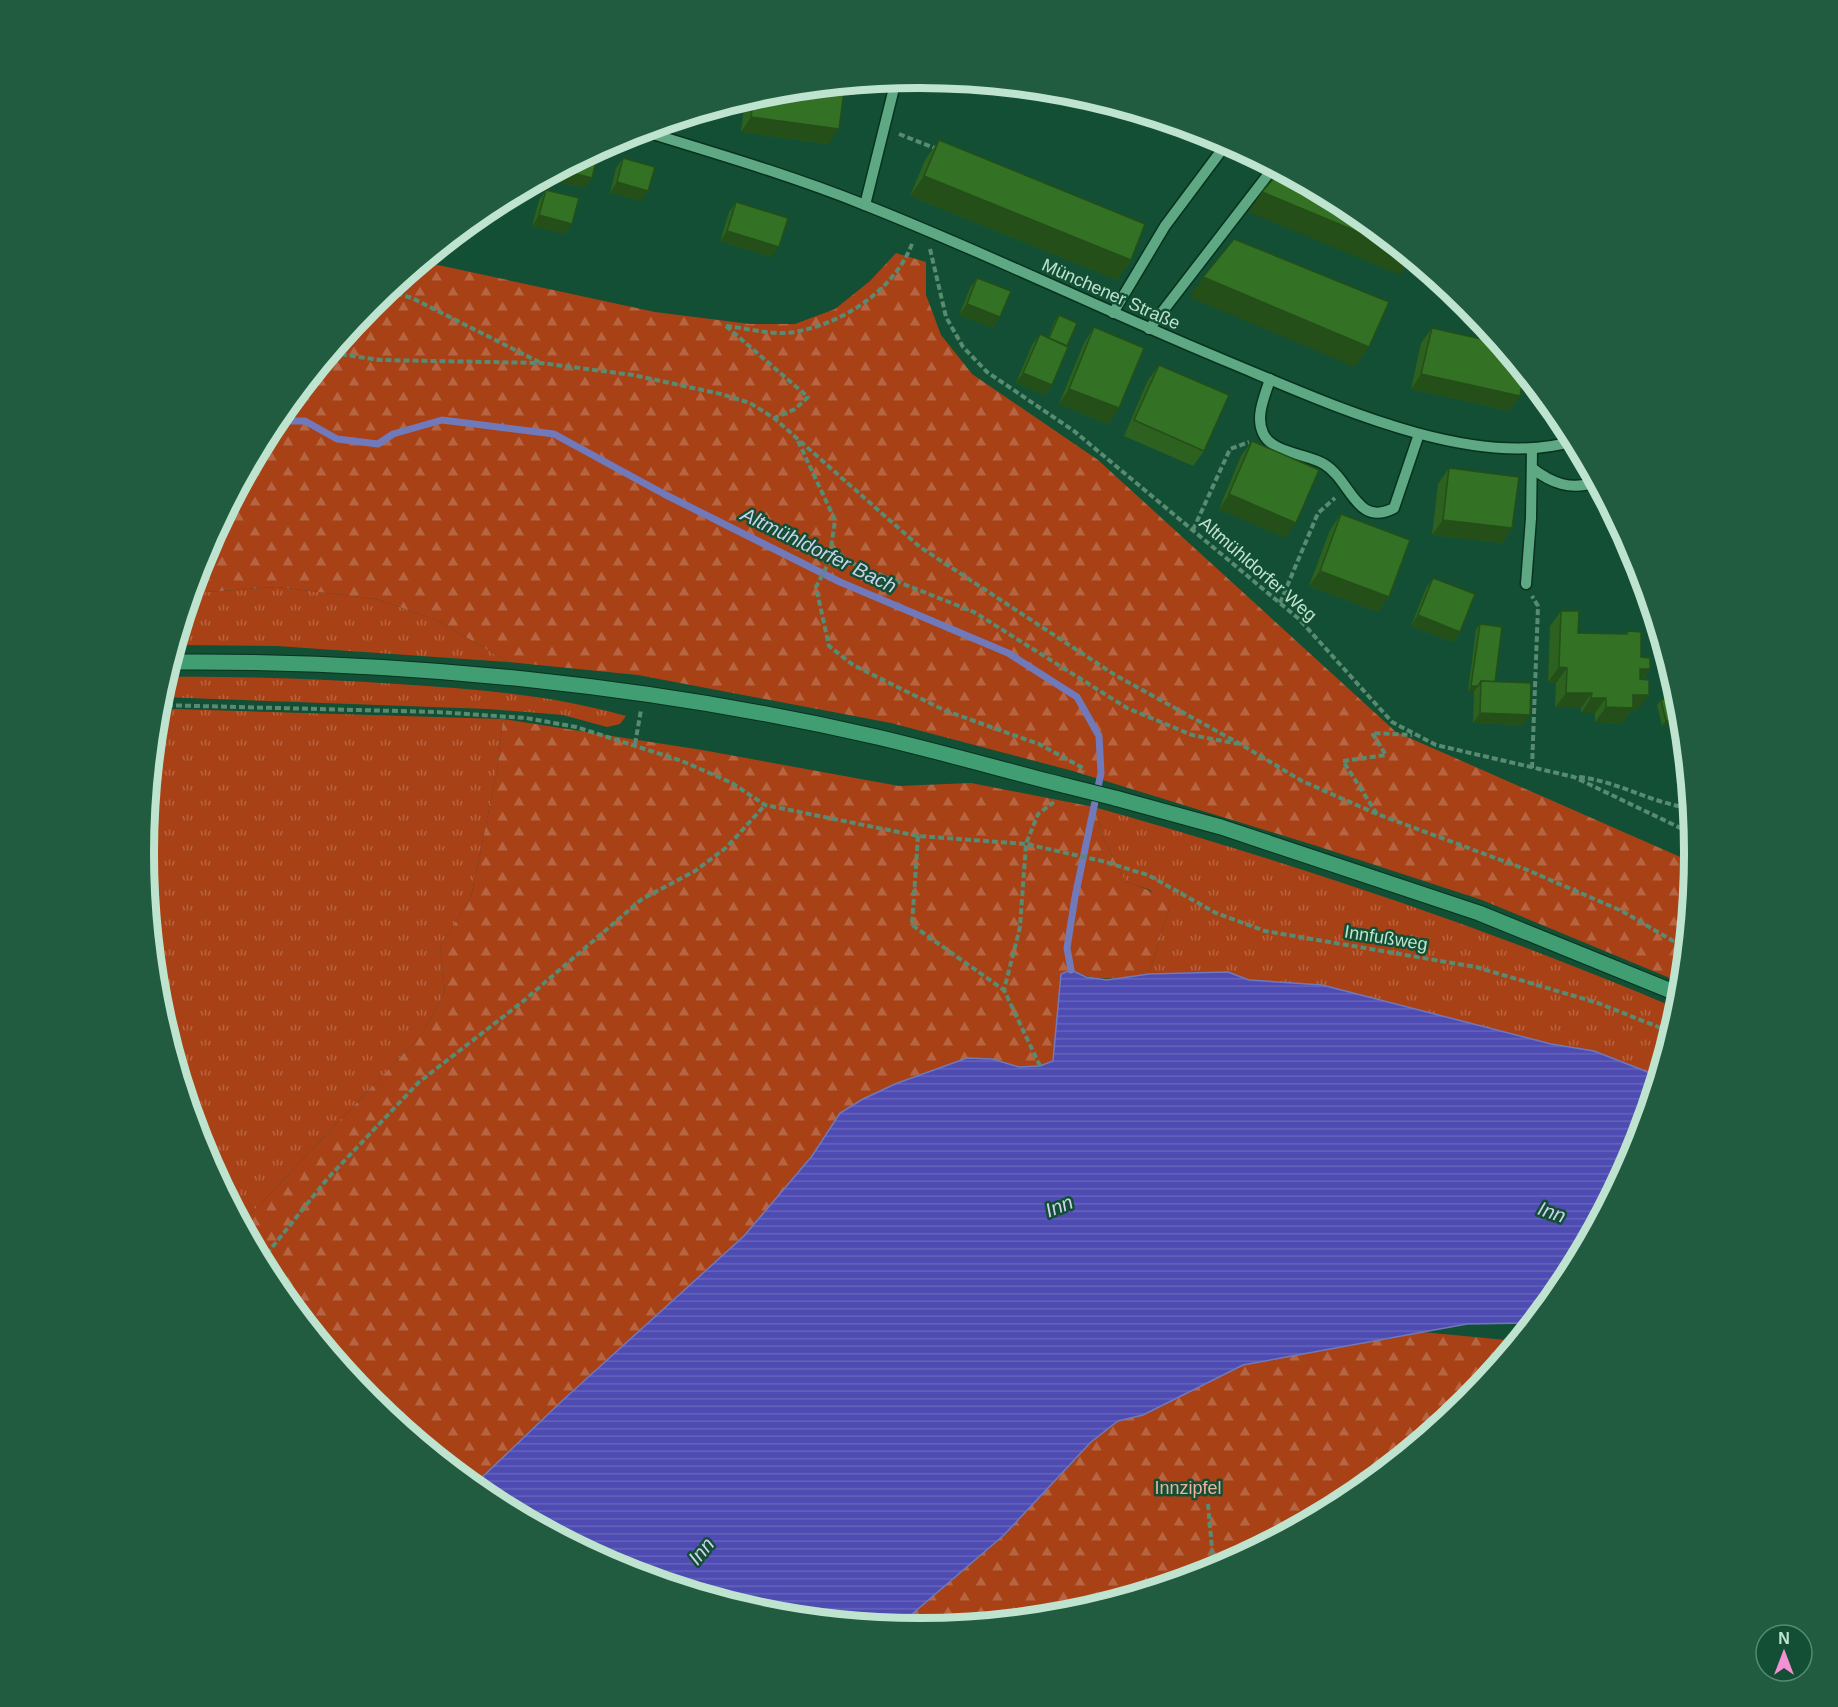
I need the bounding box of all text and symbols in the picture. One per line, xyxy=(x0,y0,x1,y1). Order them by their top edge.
street label: Münchener Straße xyxy=(1039,255,1183,333)
water label: Altmühldorfer Bach xyxy=(737,502,900,597)
street label: Altmühldorfer Weg xyxy=(1195,513,1321,625)
street label: Innfußweg xyxy=(1343,922,1429,954)
water label: Inn xyxy=(1042,1191,1076,1221)
water label: Inn xyxy=(1535,1197,1569,1227)
park label: Innzipfel xyxy=(1154,1478,1222,1498)
water label: Inn xyxy=(684,1533,718,1569)
north arrow xyxy=(1754,1623,1814,1683)
text: N xyxy=(1778,1630,1790,1647)

